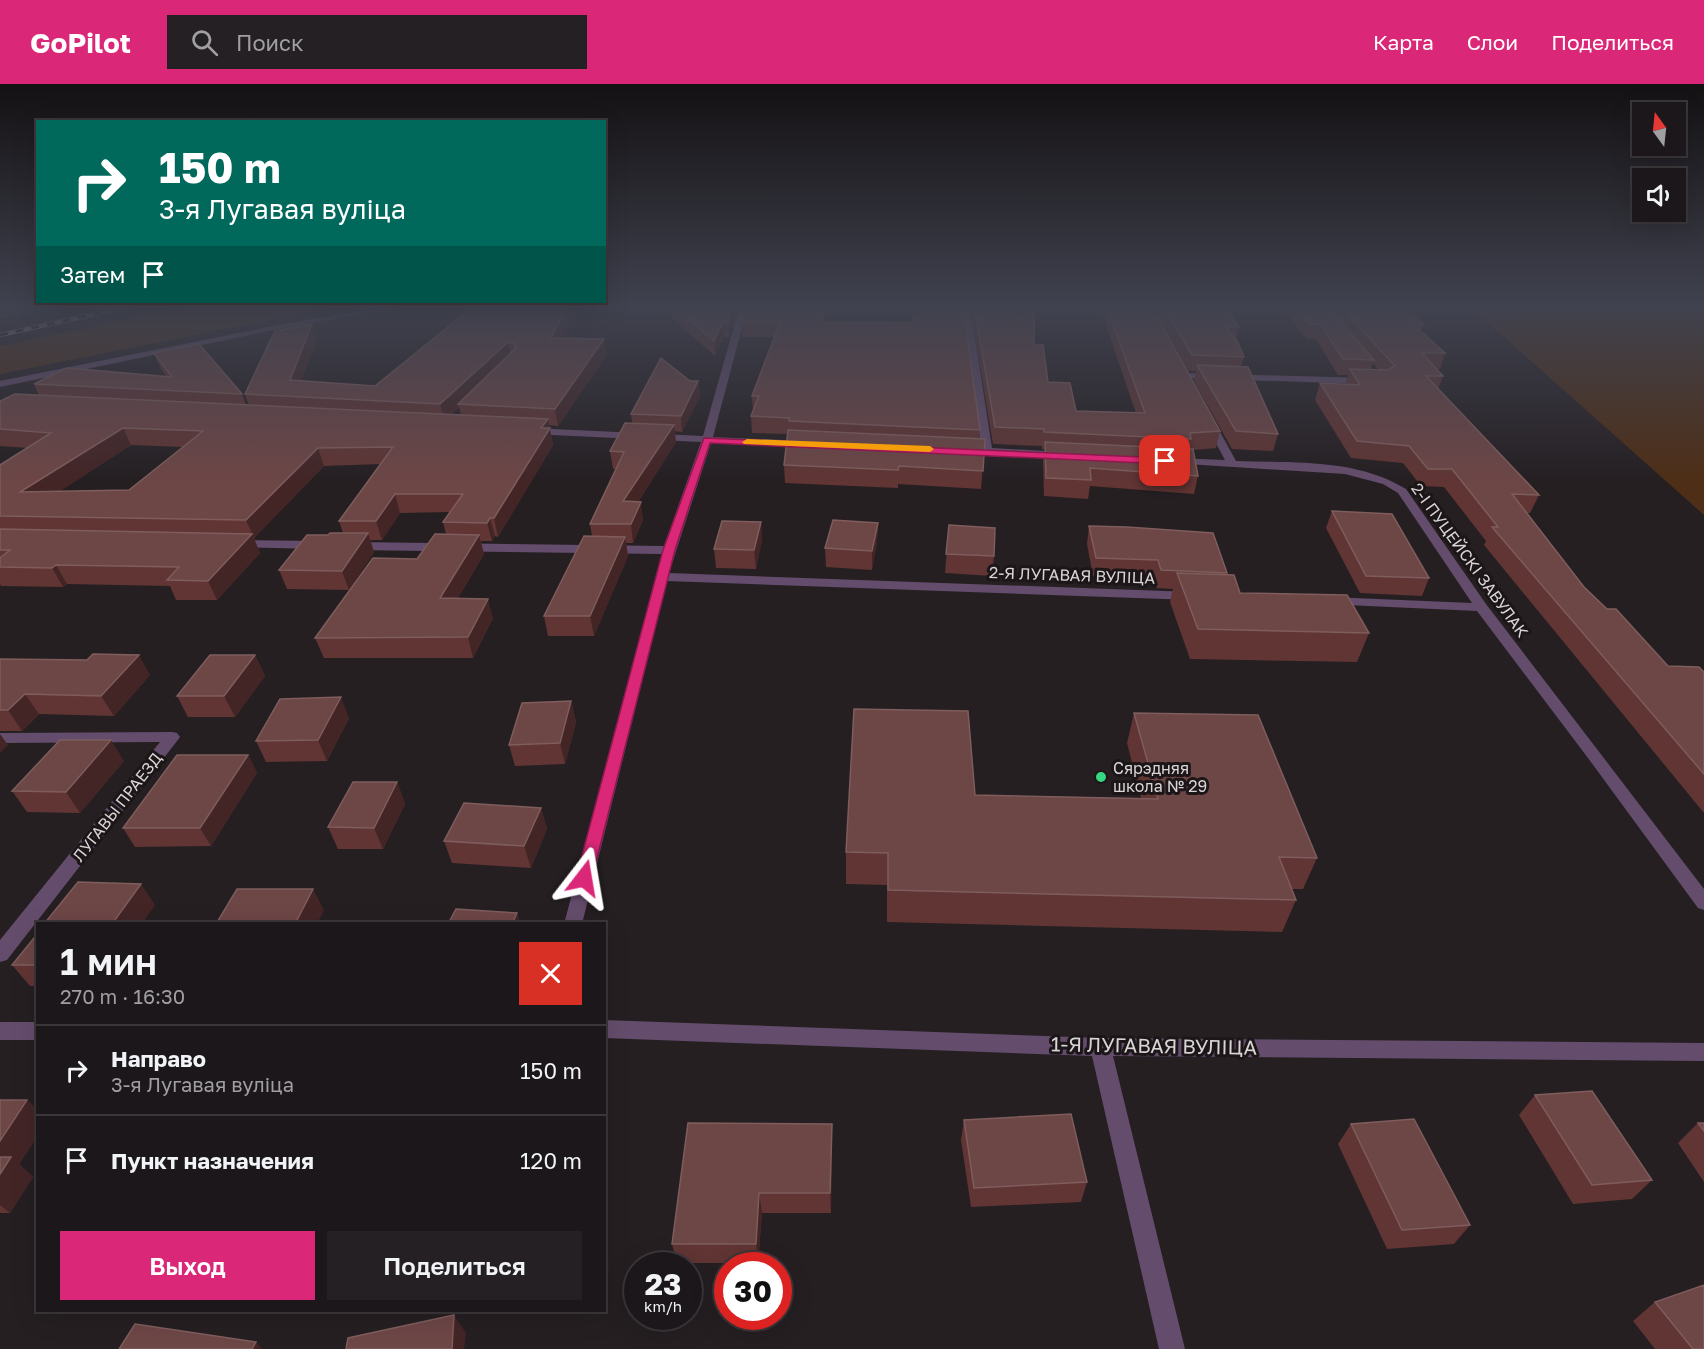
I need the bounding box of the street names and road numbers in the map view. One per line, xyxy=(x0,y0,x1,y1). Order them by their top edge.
street label: 2-І ПУЦЕЙСКІ ЗАВУЛАК xyxy=(1407,479,1533,641)
street label: 2-Я ЛУГАВАЯ ВУЛІЦА xyxy=(989,562,1156,588)
street label: ЛУГАВЫ ПРАЕЗД xyxy=(68,748,166,865)
street label: 1-Я ЛУГАВАЯ ВУЛІЦА xyxy=(1051,1031,1257,1059)

